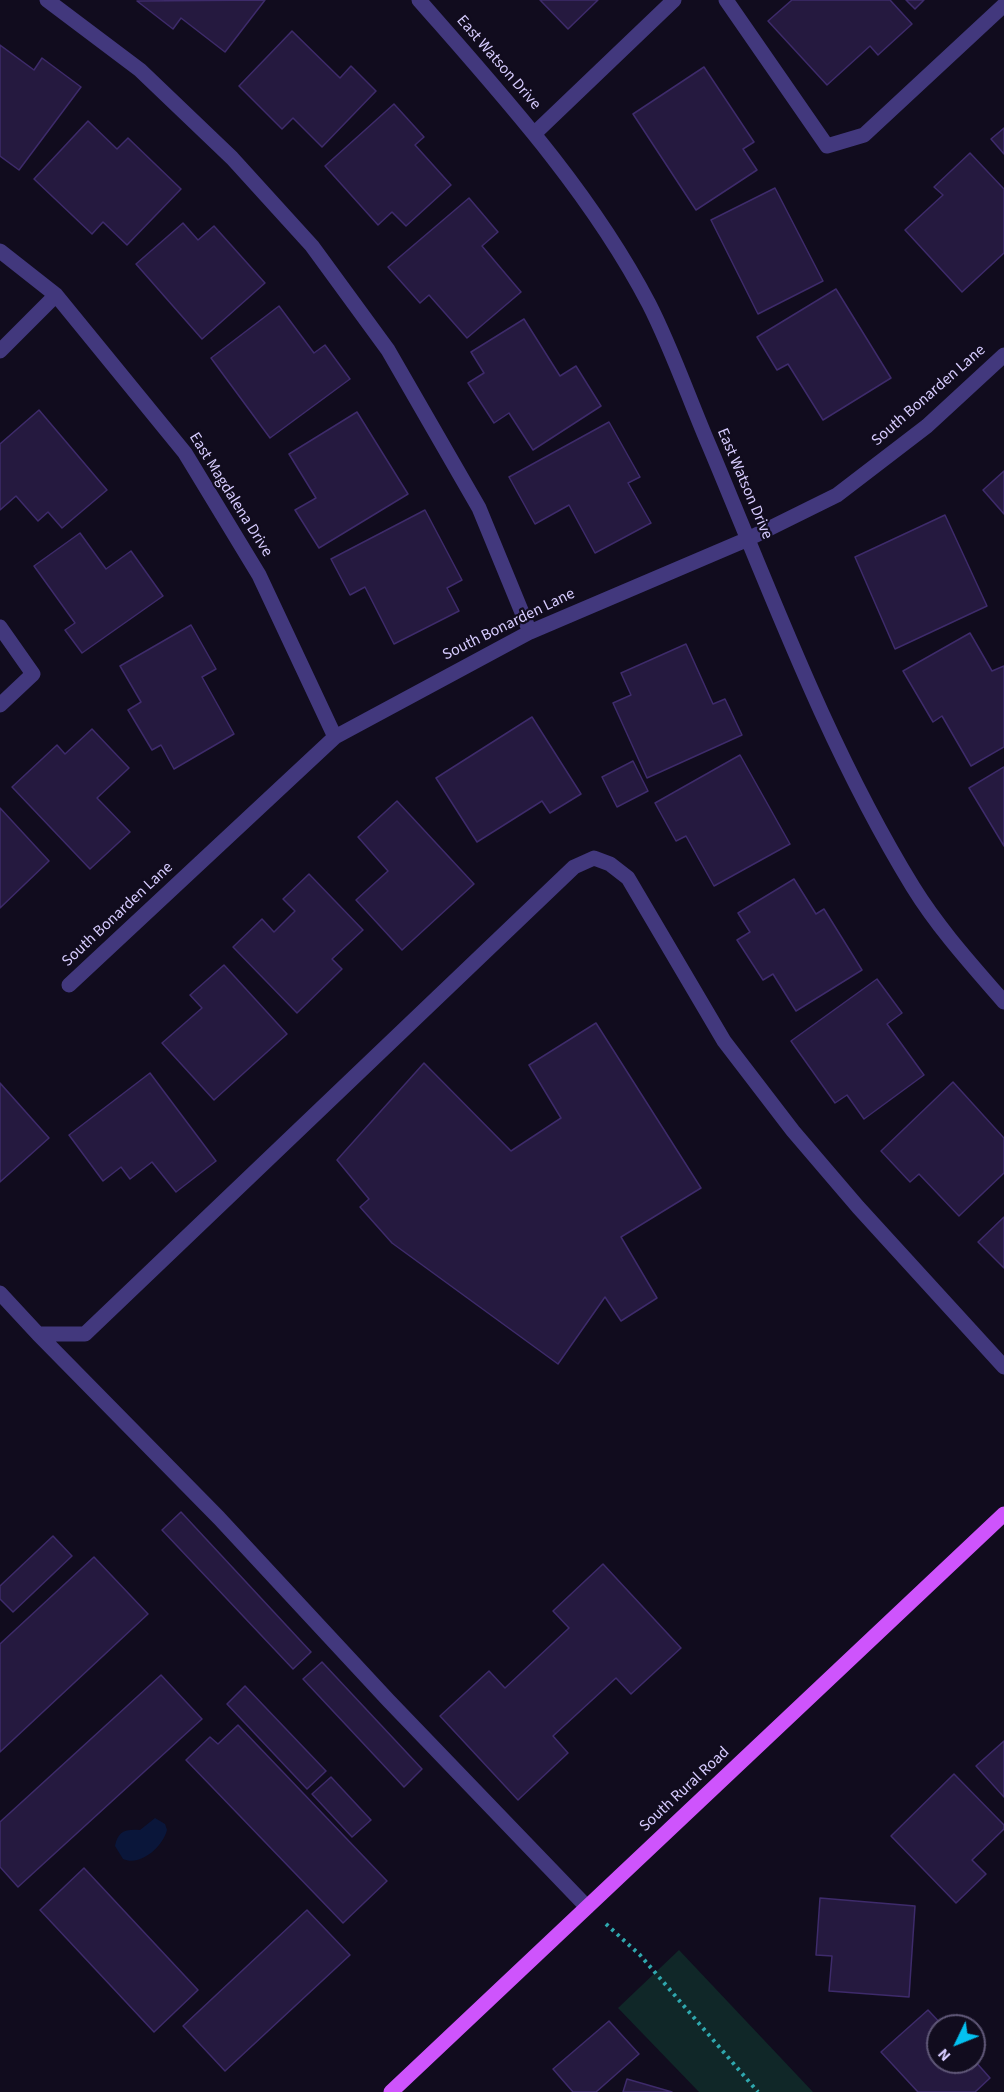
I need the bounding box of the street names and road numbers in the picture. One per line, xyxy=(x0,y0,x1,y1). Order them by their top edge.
street label: East Watson Drive xyxy=(452,12,544,114)
street label: South Bonarden Lane xyxy=(868,341,990,451)
street label: East Watson Drive xyxy=(712,426,776,542)
street label: East Magdalena Drive xyxy=(184,429,276,561)
street label: South Bonarden Lane xyxy=(440,585,578,665)
street label: South Bonarden Lane xyxy=(58,859,178,971)
street label: South Rural Road xyxy=(636,1743,734,1837)

